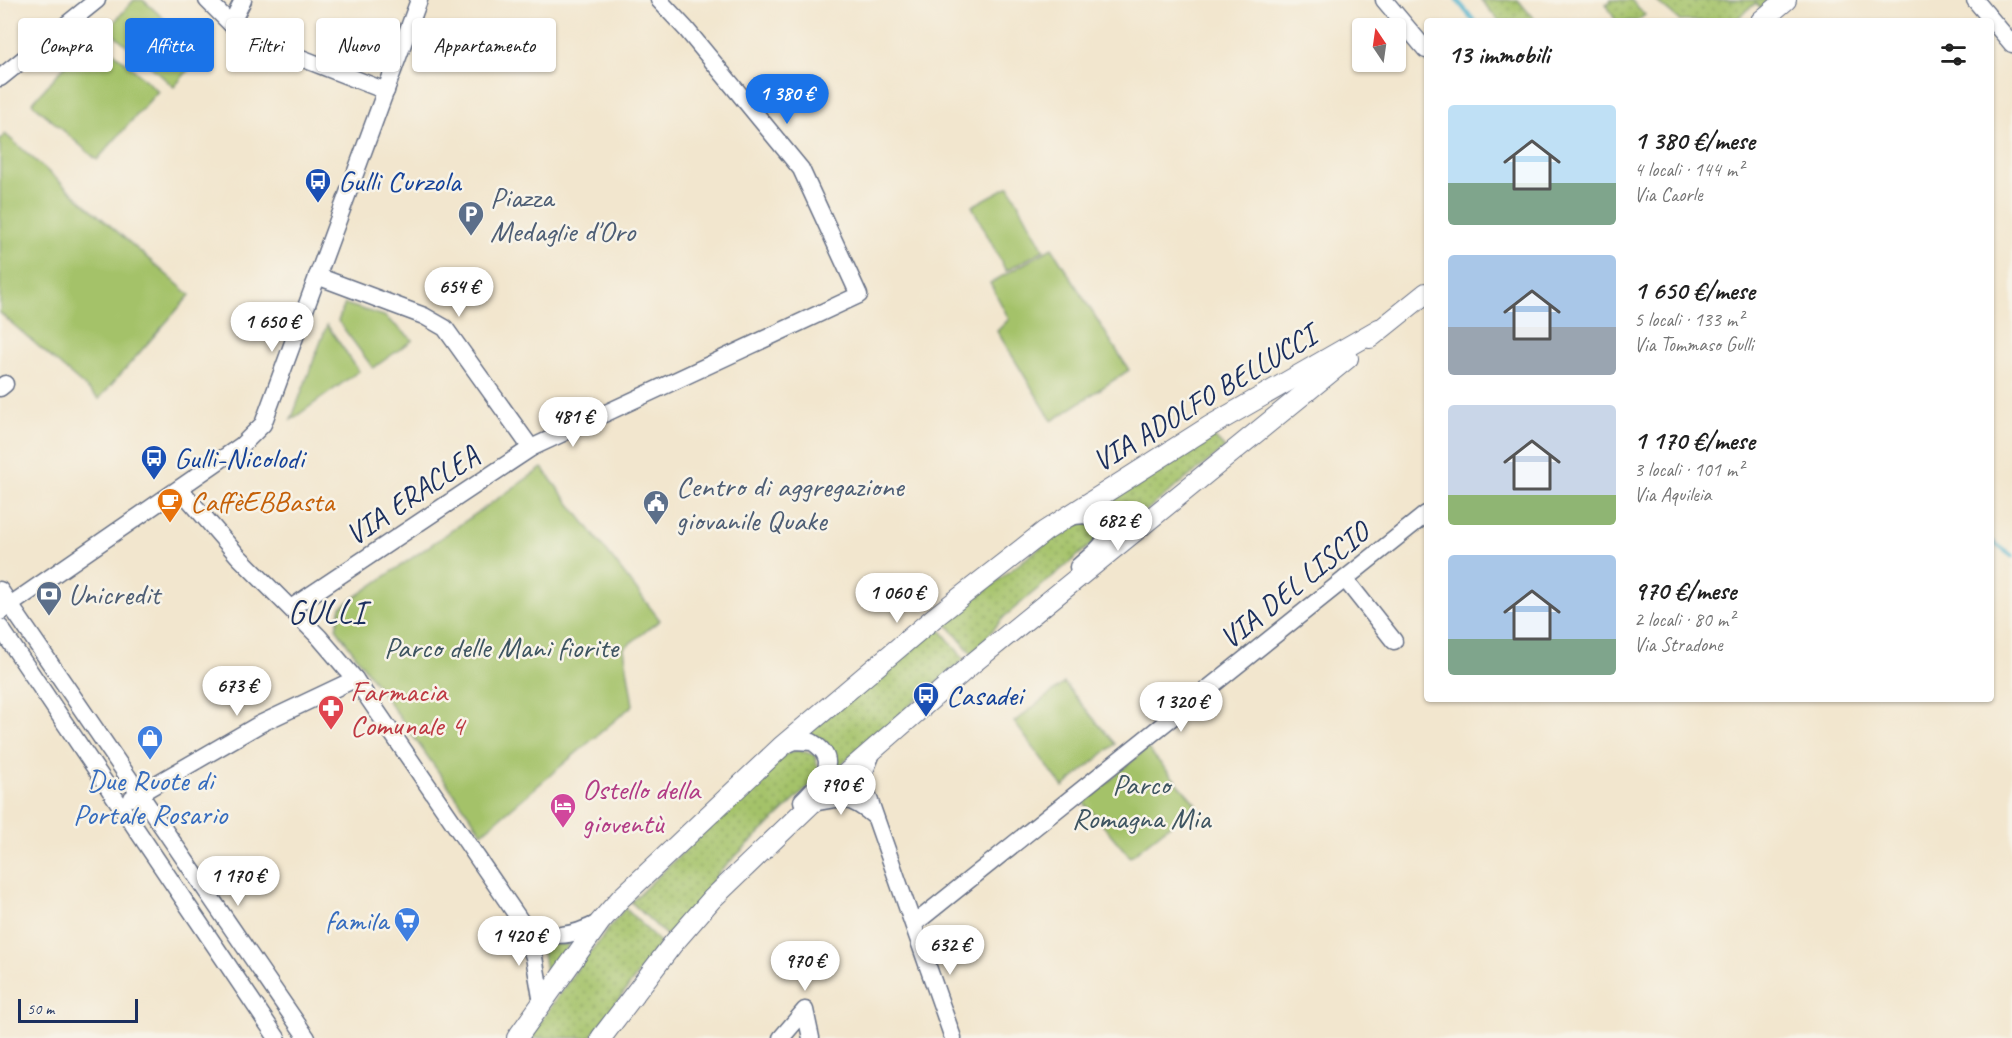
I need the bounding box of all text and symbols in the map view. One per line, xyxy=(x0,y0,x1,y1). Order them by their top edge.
chip: Compra xyxy=(18,18,113,72)
chip: Affitta xyxy=(125,18,214,72)
chip: Filtri xyxy=(226,18,304,72)
chip: Nuovo xyxy=(316,18,400,72)
chip: Appartamento xyxy=(412,18,556,72)
north arrow xyxy=(1352,18,1406,72)
map controls xyxy=(1352,18,1406,72)
text: 13 immobili xyxy=(1448,38,1549,71)
icon: filters xyxy=(1937,38,1970,71)
pin: 1 380 € xyxy=(732,74,842,125)
text: 1 380 € xyxy=(760,81,814,106)
text: 1 380 €/mese xyxy=(1634,124,1755,157)
icon: home xyxy=(1496,129,1568,201)
text: 4 locali · 144 m² xyxy=(1634,157,1743,182)
place label: Gulli Curzola xyxy=(338,162,462,200)
bus stop icon: Gulli Curzola xyxy=(303,166,333,204)
place label: Piazza Medaglie d'Oro xyxy=(490,178,636,250)
text: Via Caorle xyxy=(1634,182,1702,207)
parking icon: Piazza Medaglie d'Oro xyxy=(456,199,486,237)
pin: 654 € xyxy=(417,267,501,318)
text: 654 € xyxy=(439,274,479,299)
text: 1 650 €/mese xyxy=(1634,274,1755,307)
icon: home xyxy=(1496,279,1568,351)
pin: 1 650 € xyxy=(217,302,327,353)
text: 5 locali · 133 m² xyxy=(1634,307,1743,332)
text: 1 650 € xyxy=(245,309,299,334)
street label: VIA ADOLFO BELLUCCI xyxy=(1085,313,1328,480)
text: Via Tommaso Gulli xyxy=(1634,332,1753,357)
pin: 481 € xyxy=(531,397,615,448)
text: 481 € xyxy=(553,404,593,429)
text: 1 170 €/mese xyxy=(1634,424,1755,457)
icon: home xyxy=(1496,429,1568,501)
street label: VIA ERACLEA xyxy=(338,436,487,553)
place label: Gulli-Nicolodi xyxy=(174,439,307,477)
bus stop icon: Gulli-Nicolodi xyxy=(139,443,169,481)
text: 3 locali · 101 m² xyxy=(1634,457,1743,482)
place label: Centro di aggregazione giovanile Quake xyxy=(676,467,906,539)
place label: CaffèEBBasta xyxy=(190,482,336,520)
text: Via Aquileia xyxy=(1634,482,1711,507)
cafe icon: CaffèEBBasta xyxy=(155,486,185,524)
public building icon: Centro di aggregazione giovanile Quake xyxy=(641,488,671,526)
pin: 682 € xyxy=(1076,501,1160,552)
text: 682 € xyxy=(1097,508,1139,533)
street label: VIA DEL LISCIO xyxy=(1212,511,1379,657)
pin: 1 060 € xyxy=(842,573,952,624)
text: 970 €/mese xyxy=(1634,574,1737,607)
place label: Unicredit xyxy=(68,575,163,613)
bank icon: Unicredit xyxy=(34,579,64,617)
icon: home xyxy=(1496,579,1568,651)
text: 1 060 € xyxy=(869,580,925,605)
district label: GULLI xyxy=(288,591,372,633)
text: 2 locali · 80 m² xyxy=(1634,607,1734,632)
park label: Parco delle Mani fiorite xyxy=(384,628,620,666)
text: Via Stradone xyxy=(1634,632,1723,657)
pin: 673 € xyxy=(195,666,279,717)
place label: Farmacia Comunale 4 xyxy=(350,672,467,744)
text: 673 € xyxy=(216,673,258,698)
place label: Casadei xyxy=(946,676,1026,714)
bus stop icon: Casadei xyxy=(911,680,941,718)
pin: 1 320 € xyxy=(1126,682,1236,733)
text: 1 320 € xyxy=(1154,689,1208,714)
pharmacy icon: Farmacia Comunale 4 xyxy=(316,693,346,731)
shop icon: Due Ruote di Portale Rosario xyxy=(135,723,165,761)
place label: Due Ruote di Portale Rosario xyxy=(73,761,228,833)
pin: 790 € xyxy=(799,765,883,816)
park label: Parco Romagna Mia xyxy=(1072,765,1212,837)
place label: Ostello della gioventù xyxy=(582,770,702,842)
text: 790 € xyxy=(821,772,861,797)
hotel icon: Ostello della gioventù xyxy=(548,791,578,829)
pin: 1 170 € xyxy=(183,856,293,907)
text: 1 170 € xyxy=(211,863,265,888)
place label: famila xyxy=(325,901,391,939)
supermarket icon: famila xyxy=(392,905,422,943)
pin: 1 420 € xyxy=(464,916,574,967)
text: 1 420 € xyxy=(492,923,546,948)
pin: 632 € xyxy=(908,925,992,976)
text: 632 € xyxy=(929,932,971,957)
pin: 970 € xyxy=(763,941,847,992)
text: 970 € xyxy=(785,948,825,973)
scale bar xyxy=(18,996,138,1024)
text: 50 m xyxy=(27,999,54,1019)

